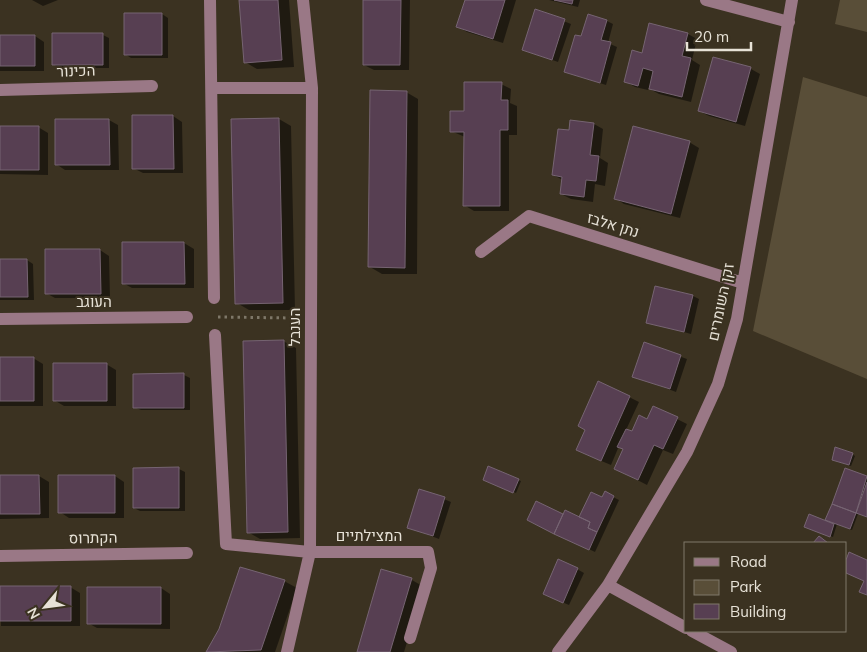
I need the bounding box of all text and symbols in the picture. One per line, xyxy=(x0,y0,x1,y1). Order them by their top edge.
scale bar xyxy=(687,20,751,52)
text: 20 m xyxy=(694,27,729,46)
street label: הכינור xyxy=(56,60,96,81)
street label: נתן אלבז xyxy=(585,208,642,241)
street label: זקן השומרים xyxy=(703,261,738,342)
street label: העוגב xyxy=(76,292,112,311)
street label: הענבל xyxy=(285,308,304,346)
street label: המצילתיים xyxy=(336,526,402,545)
street label: הקתרוס xyxy=(68,528,118,547)
legend xyxy=(684,542,847,632)
text: Road xyxy=(730,552,767,571)
text: Park xyxy=(730,577,762,596)
north arrow xyxy=(20,582,70,632)
text: Building xyxy=(730,602,786,621)
text: N xyxy=(23,604,44,622)

